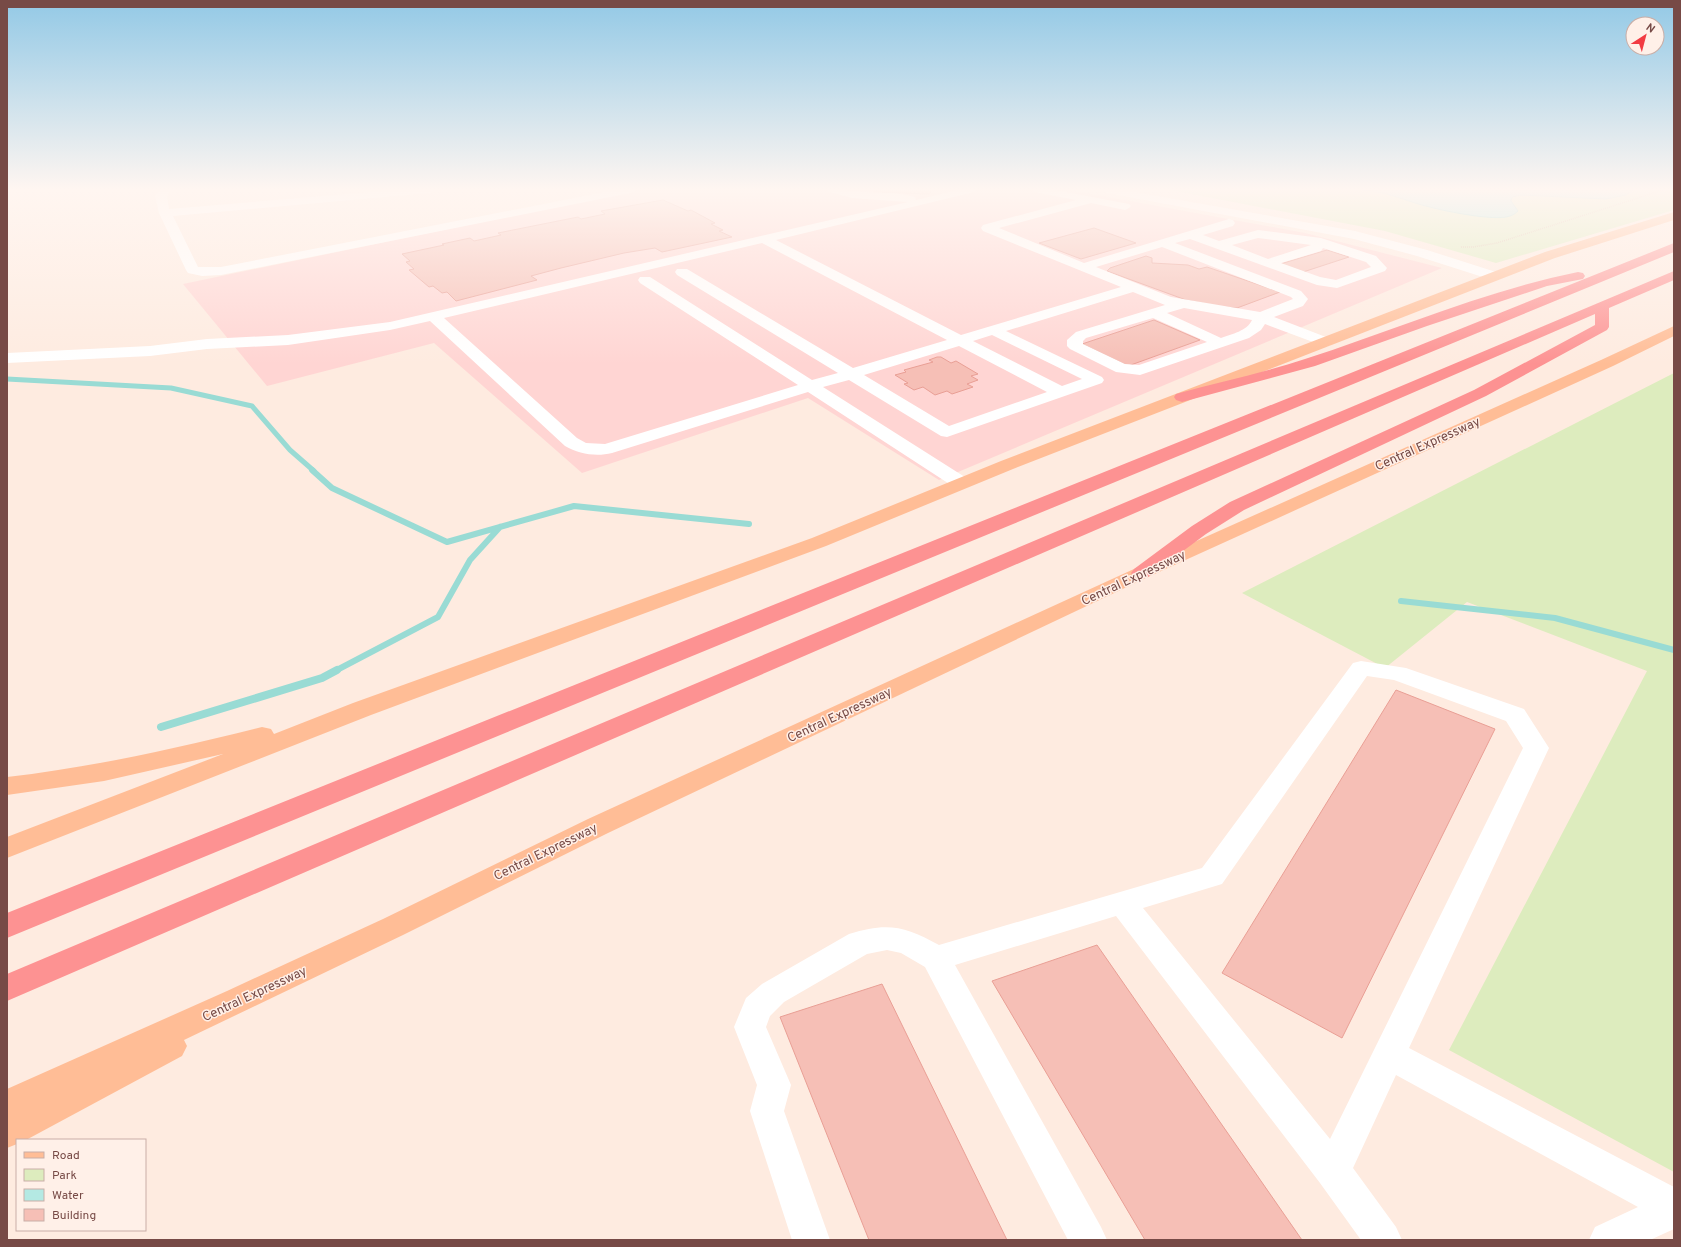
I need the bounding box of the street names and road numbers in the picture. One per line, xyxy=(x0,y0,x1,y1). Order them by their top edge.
street label: Central Expressway xyxy=(1373,414,1483,475)
street label: Central Expressway xyxy=(1079,548,1189,610)
street label: Central Expressway xyxy=(785,685,895,747)
street label: Central Expressway xyxy=(491,821,601,885)
street label: Central Expressway xyxy=(200,964,310,1026)

